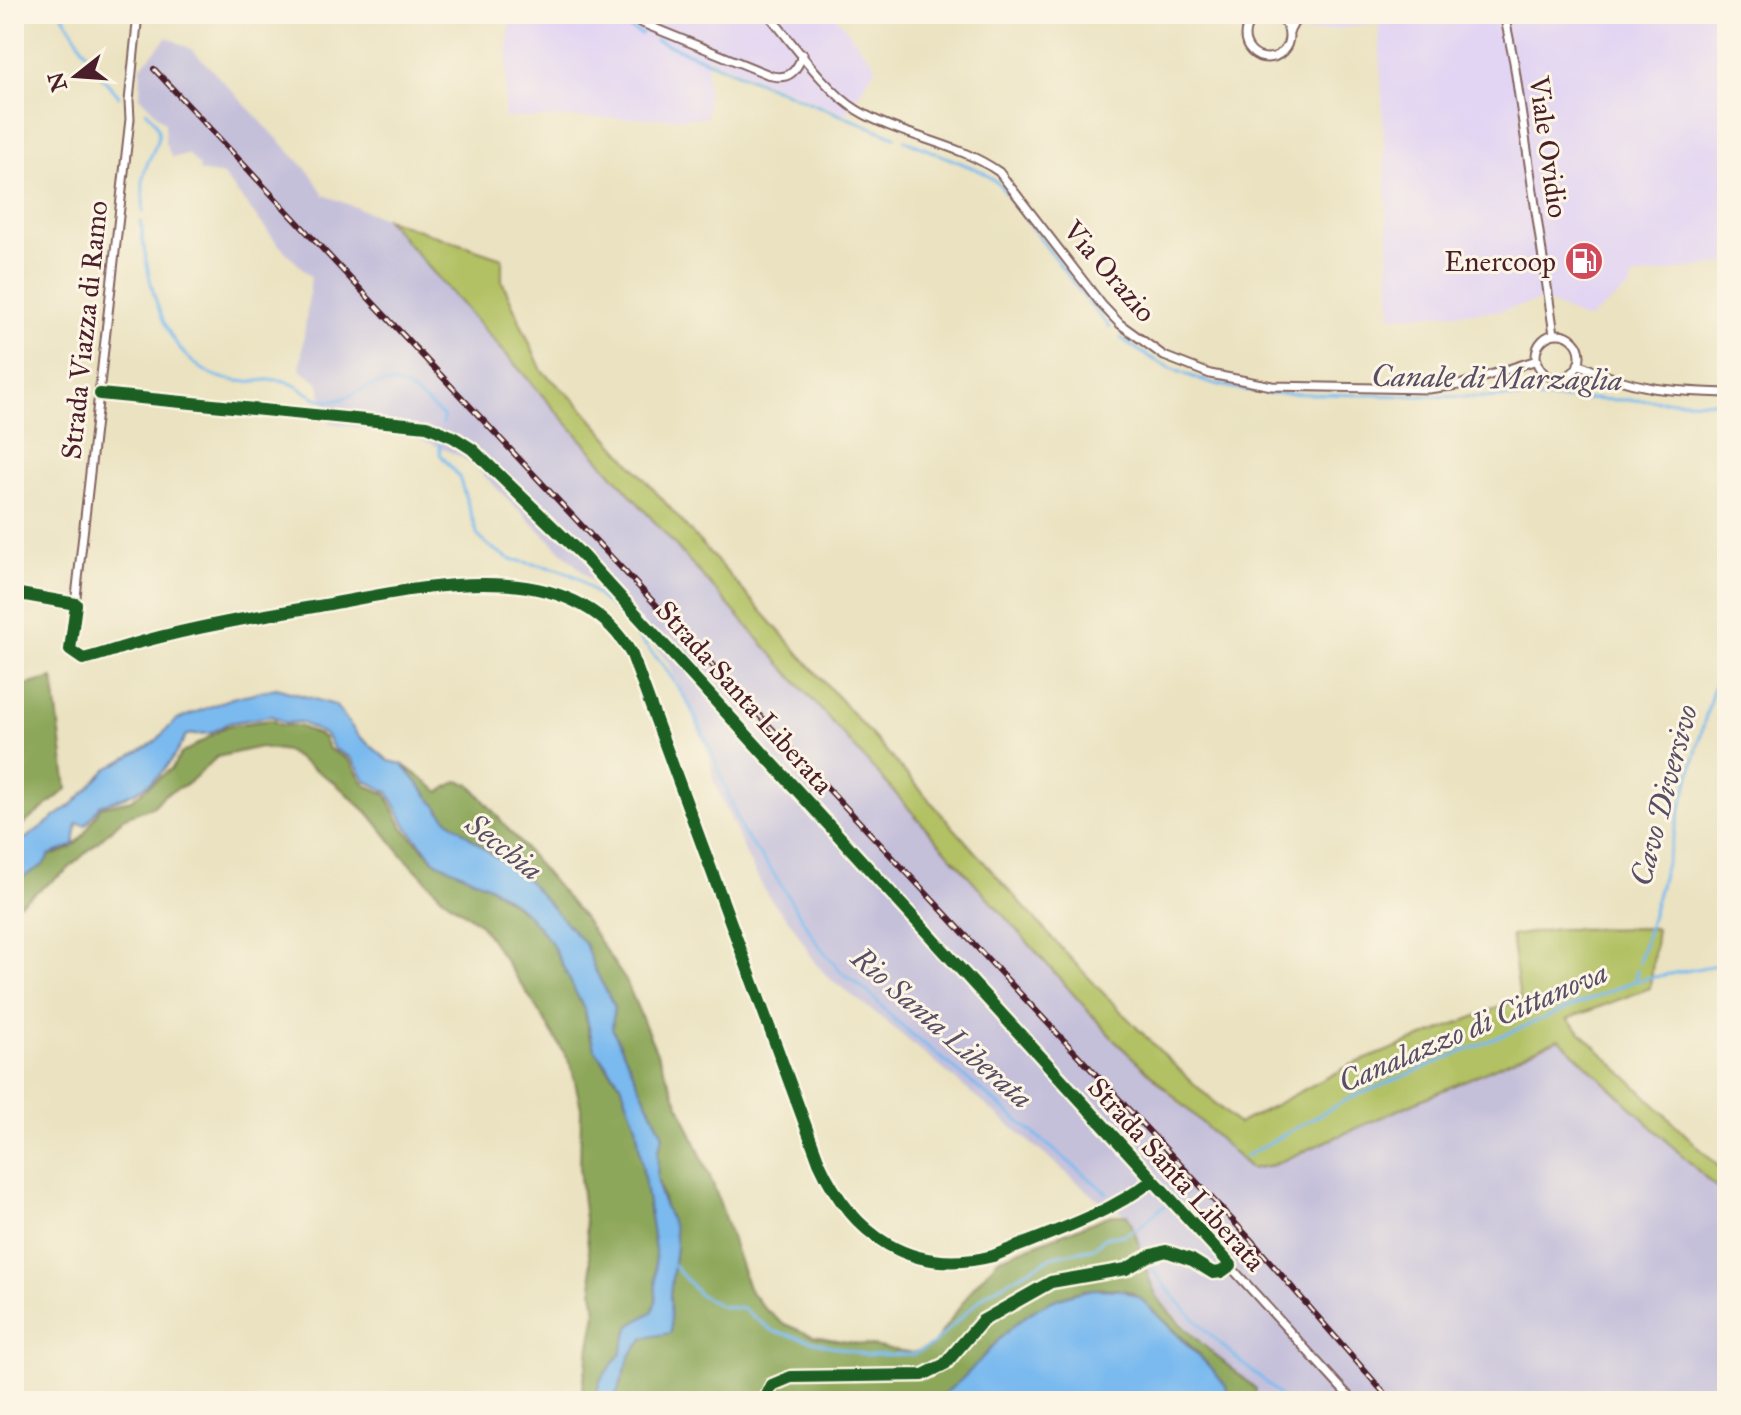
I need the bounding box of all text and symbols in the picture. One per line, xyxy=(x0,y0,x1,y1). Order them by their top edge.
north arrow xyxy=(36,36,116,116)
text: N xyxy=(42,69,73,95)
street label: Viale Ovidio xyxy=(1521,73,1576,220)
street label: Strada Viazza di Ramo xyxy=(54,199,115,461)
street label: Via Orazio xyxy=(1055,212,1163,329)
fuel station icon: Enercoop xyxy=(1563,240,1605,282)
place label: Enercoop xyxy=(1444,244,1556,279)
water label: Canale di Marzaglia xyxy=(1371,358,1623,398)
street label: Strada Santa Liberata xyxy=(648,593,841,802)
water label: Cavo Diversivo xyxy=(1623,701,1705,889)
water label: Secchia xyxy=(458,805,549,888)
water label: Rio Santa Liberata xyxy=(844,939,1040,1116)
water label: Canalazzo di Cittanova xyxy=(1333,954,1613,1100)
street label: Strada Santa Liberata xyxy=(1080,1070,1273,1279)

